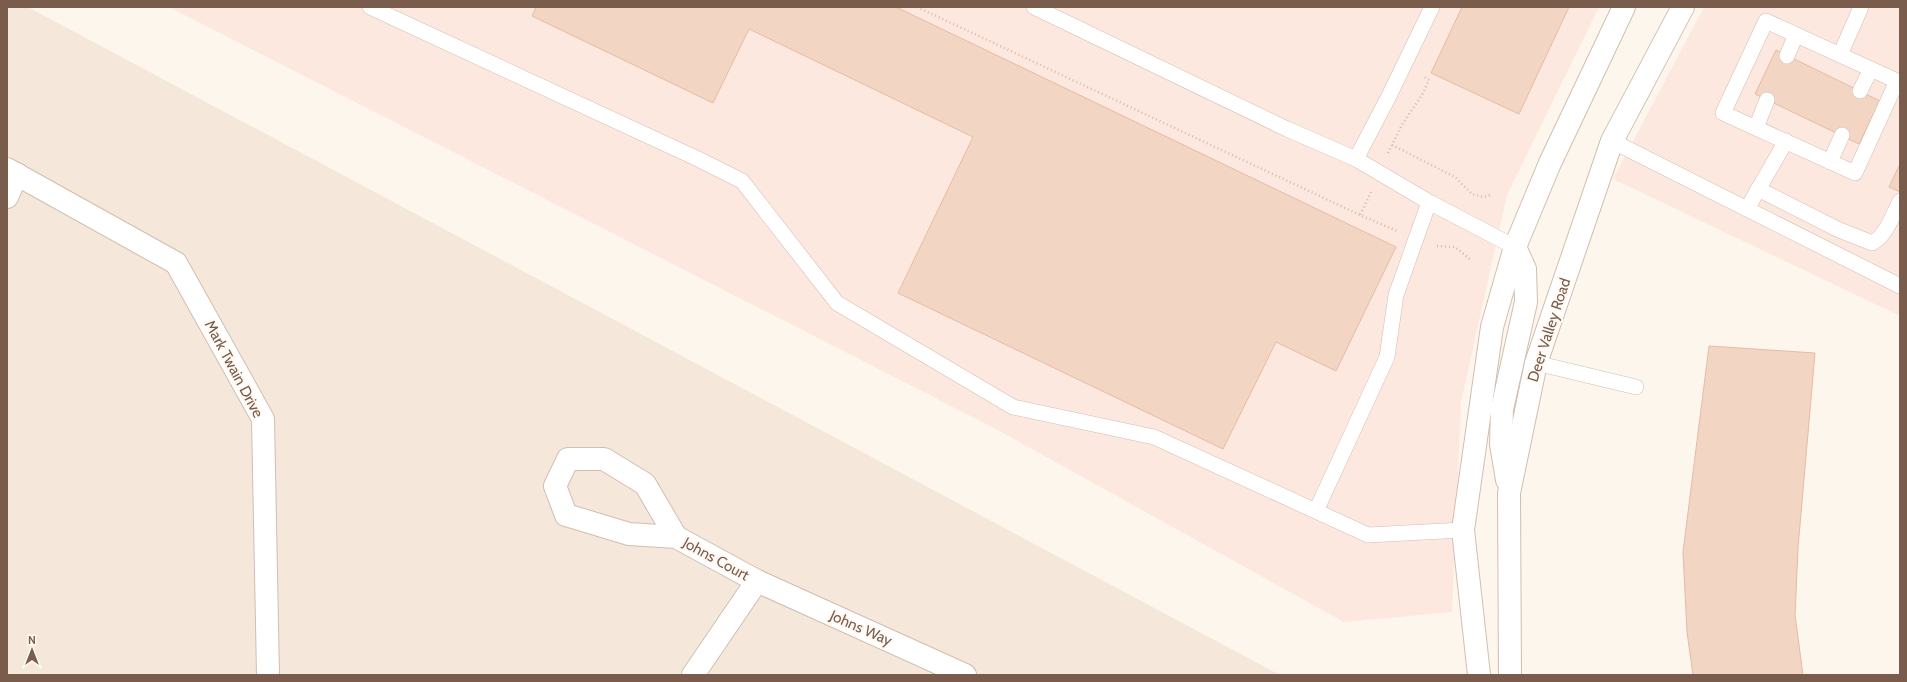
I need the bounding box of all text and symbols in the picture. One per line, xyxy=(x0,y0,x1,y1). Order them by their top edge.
street label: Deer Valley Road xyxy=(1524,276,1574,384)
street label: Mark Twain Drive xyxy=(201,317,267,421)
street label: Johns Court xyxy=(679,533,752,585)
street label: Johns Way xyxy=(826,606,895,650)
north arrow xyxy=(12,630,52,670)
text: N xyxy=(28,633,36,647)

